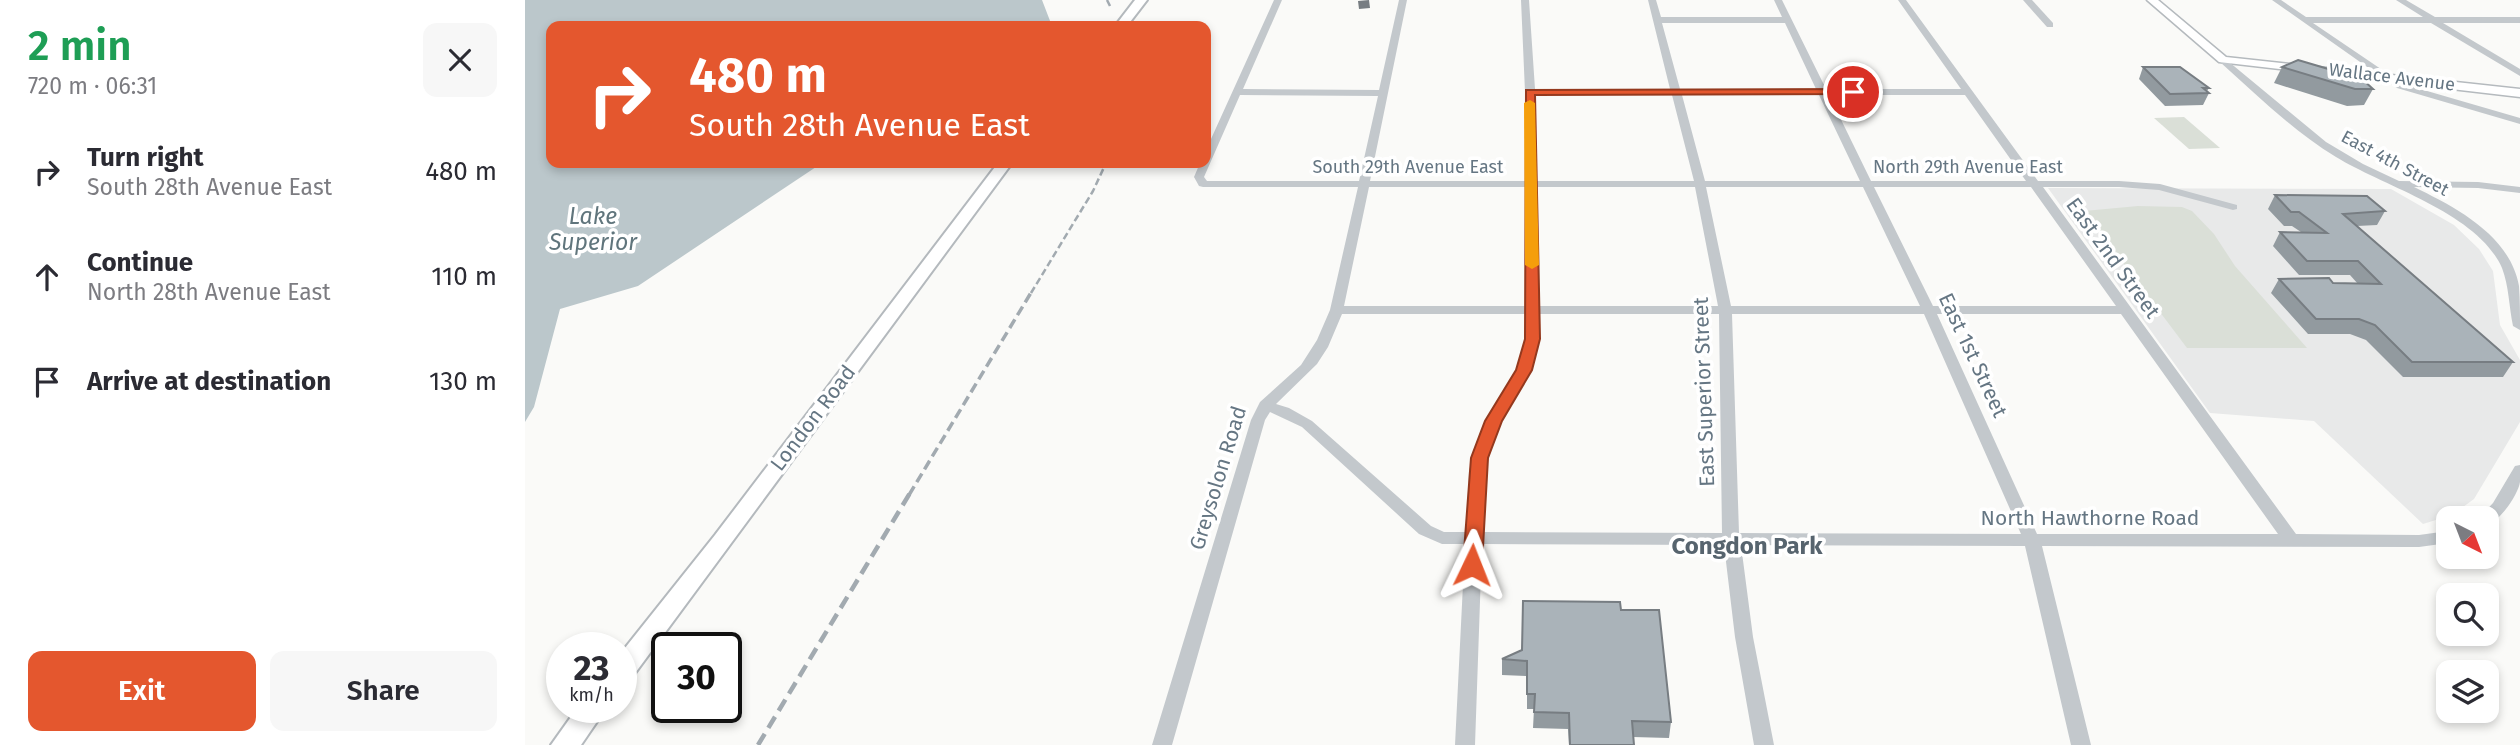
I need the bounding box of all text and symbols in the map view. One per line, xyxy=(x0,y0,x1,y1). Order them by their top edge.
text: 2 min xyxy=(28,21,132,71)
button: close xyxy=(423,23,497,97)
text: 480 m xyxy=(689,46,827,105)
icon: right xyxy=(574,49,665,140)
street label: Wallace Avenue xyxy=(2328,58,2456,96)
pin xyxy=(1823,62,1883,122)
text: 720 m · 06:31 xyxy=(28,72,157,100)
icon: arrive xyxy=(1834,73,1872,111)
text: South 28th Avenue East xyxy=(689,106,1030,144)
street label: East 4th Street xyxy=(2337,125,2453,201)
text: Turn right xyxy=(87,142,204,173)
icon: right xyxy=(28,153,66,191)
text: 480 m xyxy=(425,156,497,187)
street label: South 29th Avenue East xyxy=(1312,156,1504,178)
street label: North 29th Avenue East xyxy=(1873,156,2064,178)
text: South 28th Avenue East xyxy=(87,173,332,201)
street label: East 2nd Street xyxy=(2060,193,2166,324)
water label: Lake Superior xyxy=(548,202,638,256)
text: Continue xyxy=(87,247,193,278)
icon: ahead xyxy=(28,258,66,296)
text: 110 m xyxy=(431,261,497,292)
text: North 28th Avenue East xyxy=(87,278,331,306)
street label: East 1st Street xyxy=(1933,289,2013,422)
street label: East Superior Street xyxy=(1688,296,1720,487)
street label: London Road xyxy=(765,360,861,476)
icon: arrive xyxy=(28,363,66,401)
text: Arrive at destination xyxy=(87,366,331,397)
text: 130 m xyxy=(429,366,497,397)
street label: Greysolon Road xyxy=(1184,403,1252,553)
street label: North Hawthorne Road xyxy=(1981,505,2199,531)
north arrow xyxy=(2436,506,2499,569)
map controls xyxy=(2436,506,2499,723)
position arrow xyxy=(1435,528,1509,602)
district label: Congdon Park xyxy=(1671,532,1823,560)
button: search xyxy=(2436,583,2499,646)
speed limit sign: 30 xyxy=(651,632,742,723)
text: 23 xyxy=(573,647,610,689)
button: Exit xyxy=(28,651,256,731)
button: Share xyxy=(270,651,497,731)
button: layers xyxy=(2436,660,2499,723)
text: km/h xyxy=(569,684,614,706)

